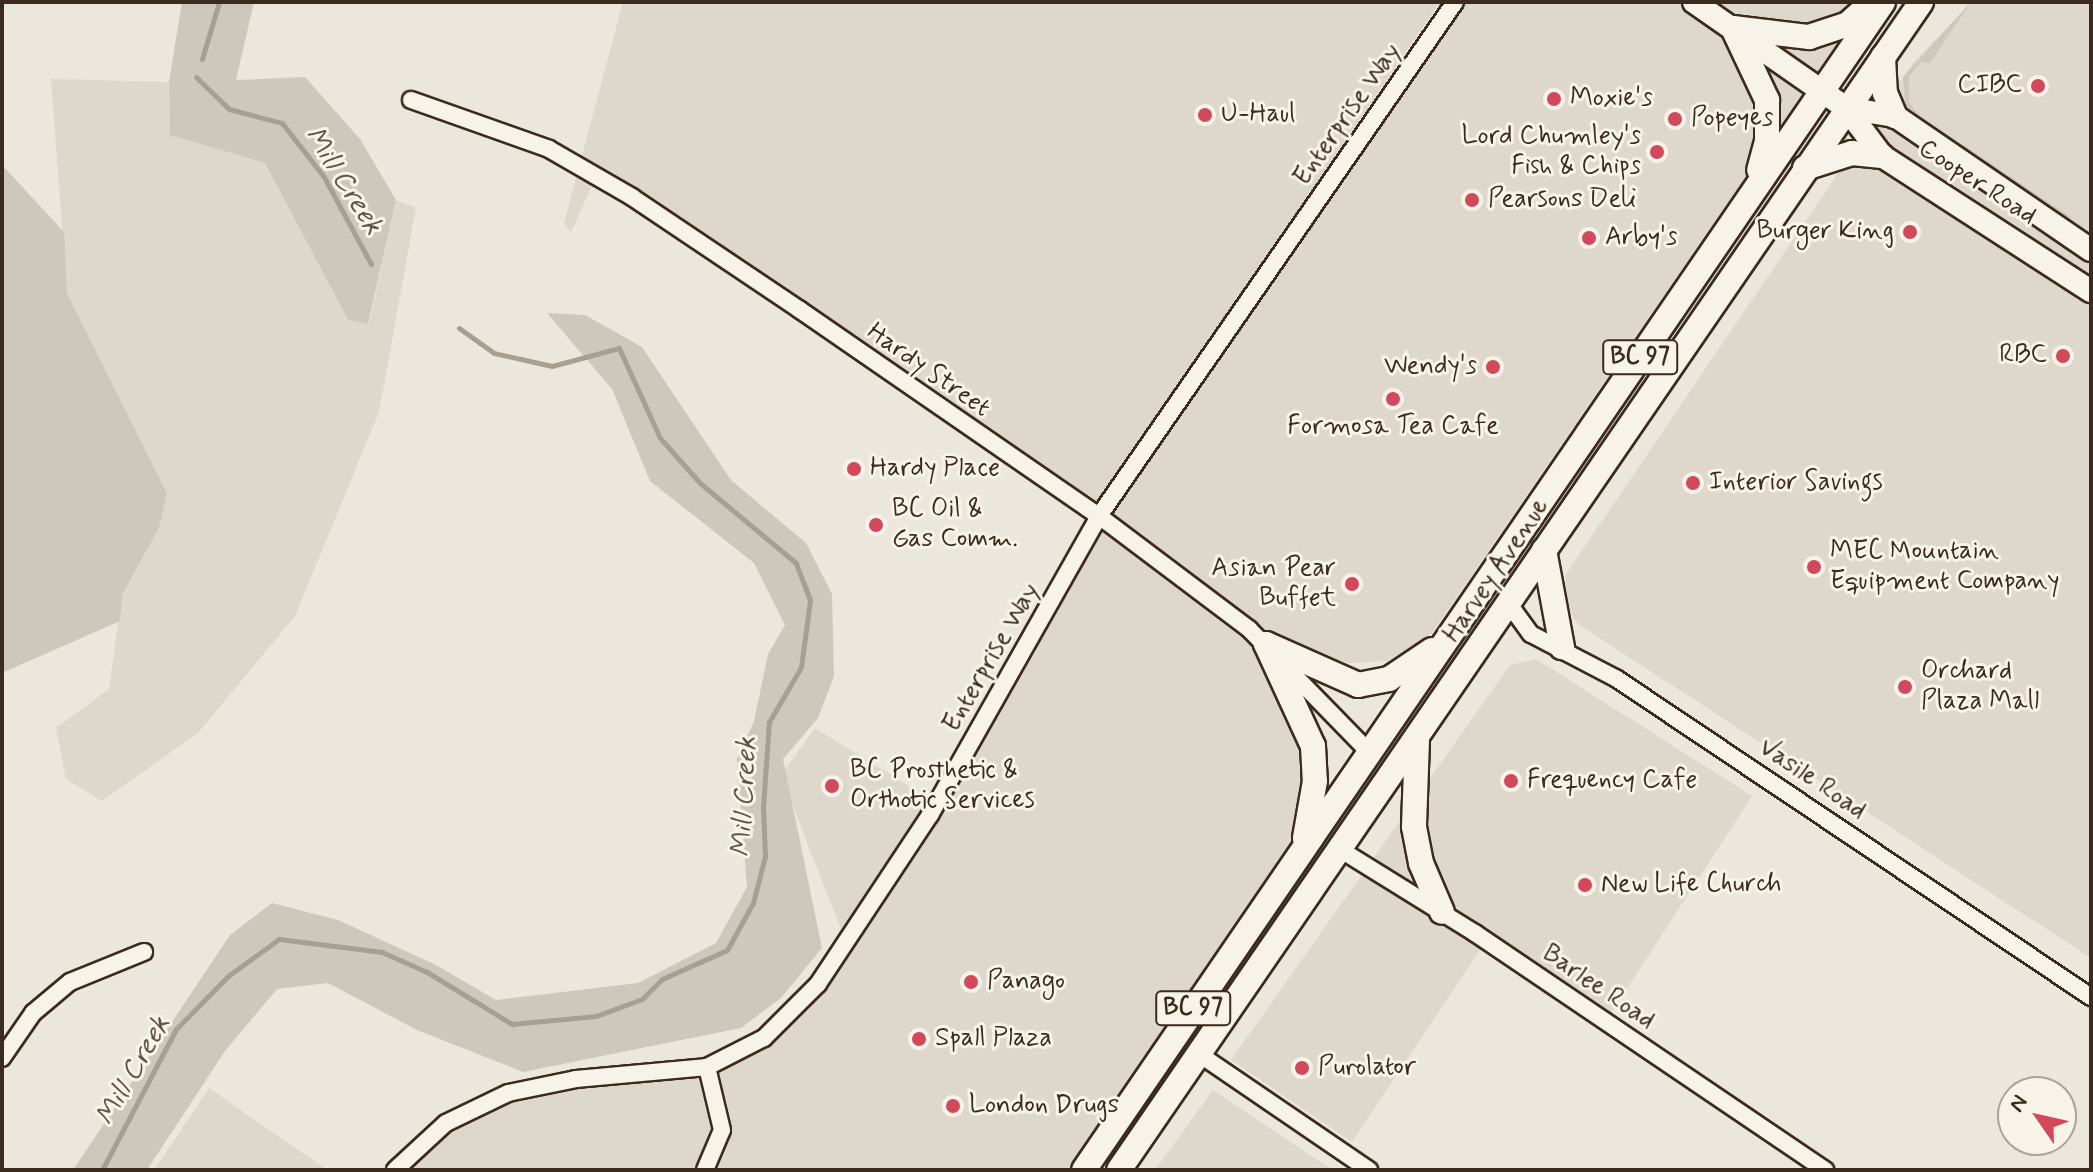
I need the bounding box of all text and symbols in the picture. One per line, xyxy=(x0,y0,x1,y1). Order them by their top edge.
street label: Enterprise Way xyxy=(1287,37,1409,193)
place label: CIBC xyxy=(1957,70,2022,102)
marker: CIBC xyxy=(2029,77,2047,95)
place label: Moxie's xyxy=(1570,83,1653,115)
marker: Moxie's xyxy=(1545,90,1563,108)
place label: U-Haul xyxy=(1221,99,1295,131)
place label: Popeyes xyxy=(1691,103,1773,135)
marker: U-Haul xyxy=(1196,106,1214,124)
marker: Popeyes xyxy=(1666,110,1684,128)
water label: Mill Creek xyxy=(297,121,389,241)
place label: Lord Chumley's Fish & Chips xyxy=(1462,121,1641,182)
street label: Cooper Road xyxy=(1912,133,2042,233)
marker: Lord Chumley's Fish & Chips xyxy=(1648,143,1666,161)
place label: Pearsons Deli xyxy=(1488,184,1634,216)
marker: Pearsons Deli xyxy=(1463,191,1481,209)
place label: Burger King xyxy=(1760,216,1894,248)
place label: Arby's xyxy=(1605,222,1677,254)
marker: Burger King xyxy=(1901,223,1919,241)
marker: Arby's xyxy=(1580,229,1598,247)
street label: Hardy Street xyxy=(858,316,998,426)
road number: BC 97 xyxy=(1602,337,1678,377)
place label: RBC xyxy=(1999,340,2047,372)
marker: RBC xyxy=(2054,347,2072,365)
place label: Wendy's xyxy=(1384,351,1477,383)
marker: Wendy's xyxy=(1484,358,1502,376)
marker: Formosa Tea Cafe xyxy=(1384,390,1402,408)
place label: Formosa Tea Cafe xyxy=(1290,411,1496,443)
place label: Hardy Place xyxy=(870,453,1001,485)
marker: Hardy Place xyxy=(845,460,863,478)
place label: Interior Savings xyxy=(1709,467,1894,499)
marker: Interior Savings xyxy=(1684,474,1702,492)
place label: BC Oil & Gas Comm. xyxy=(892,494,1028,556)
street label: Harvey Avenue xyxy=(1438,494,1556,648)
marker: BC Oil & Gas Comm. xyxy=(867,516,885,534)
place label: MEC Mountain Equipment Company xyxy=(1830,536,2059,598)
place label: Asian Pear Buffet xyxy=(1214,553,1336,614)
marker: MEC Mountain Equipment Company xyxy=(1805,558,1823,576)
marker: Asian Pear Buffet xyxy=(1343,575,1361,593)
street label: Enterprise Way xyxy=(936,577,1048,739)
place label: Orchard Plaza Mall xyxy=(1921,656,2037,718)
marker: Orchard Plaza Mall xyxy=(1896,678,1914,696)
street label: Vasile Road xyxy=(1752,733,1872,827)
water label: Mill Creek xyxy=(725,736,765,858)
place label: BC Prosthetic & Orthotic Services xyxy=(850,755,1033,816)
place label: Frequency Cafe xyxy=(1527,765,1697,797)
marker: Frequency Cafe xyxy=(1502,772,1520,790)
marker: BC Prosthetic & Orthotic Services xyxy=(821,775,843,797)
place label: New Life Church xyxy=(1601,869,1789,901)
marker: New Life Church xyxy=(1576,876,1594,894)
street label: Barlee Road xyxy=(1536,939,1660,1037)
place label: Panago xyxy=(987,966,1065,998)
marker: Panago xyxy=(962,973,980,991)
road number: BC 97 xyxy=(1155,988,1231,1028)
water label: Mill Creek xyxy=(89,1010,179,1132)
place label: Spall Plaza xyxy=(935,1023,1054,1055)
marker: Spall Plaza xyxy=(910,1030,928,1048)
place label: Purolator xyxy=(1318,1052,1416,1084)
marker: Purolator xyxy=(1293,1059,1311,1077)
north arrow xyxy=(1997,1076,2077,1156)
place label: London Drugs xyxy=(969,1090,1120,1122)
text: N xyxy=(2003,1090,2034,1118)
marker: London Drugs xyxy=(944,1097,962,1115)

